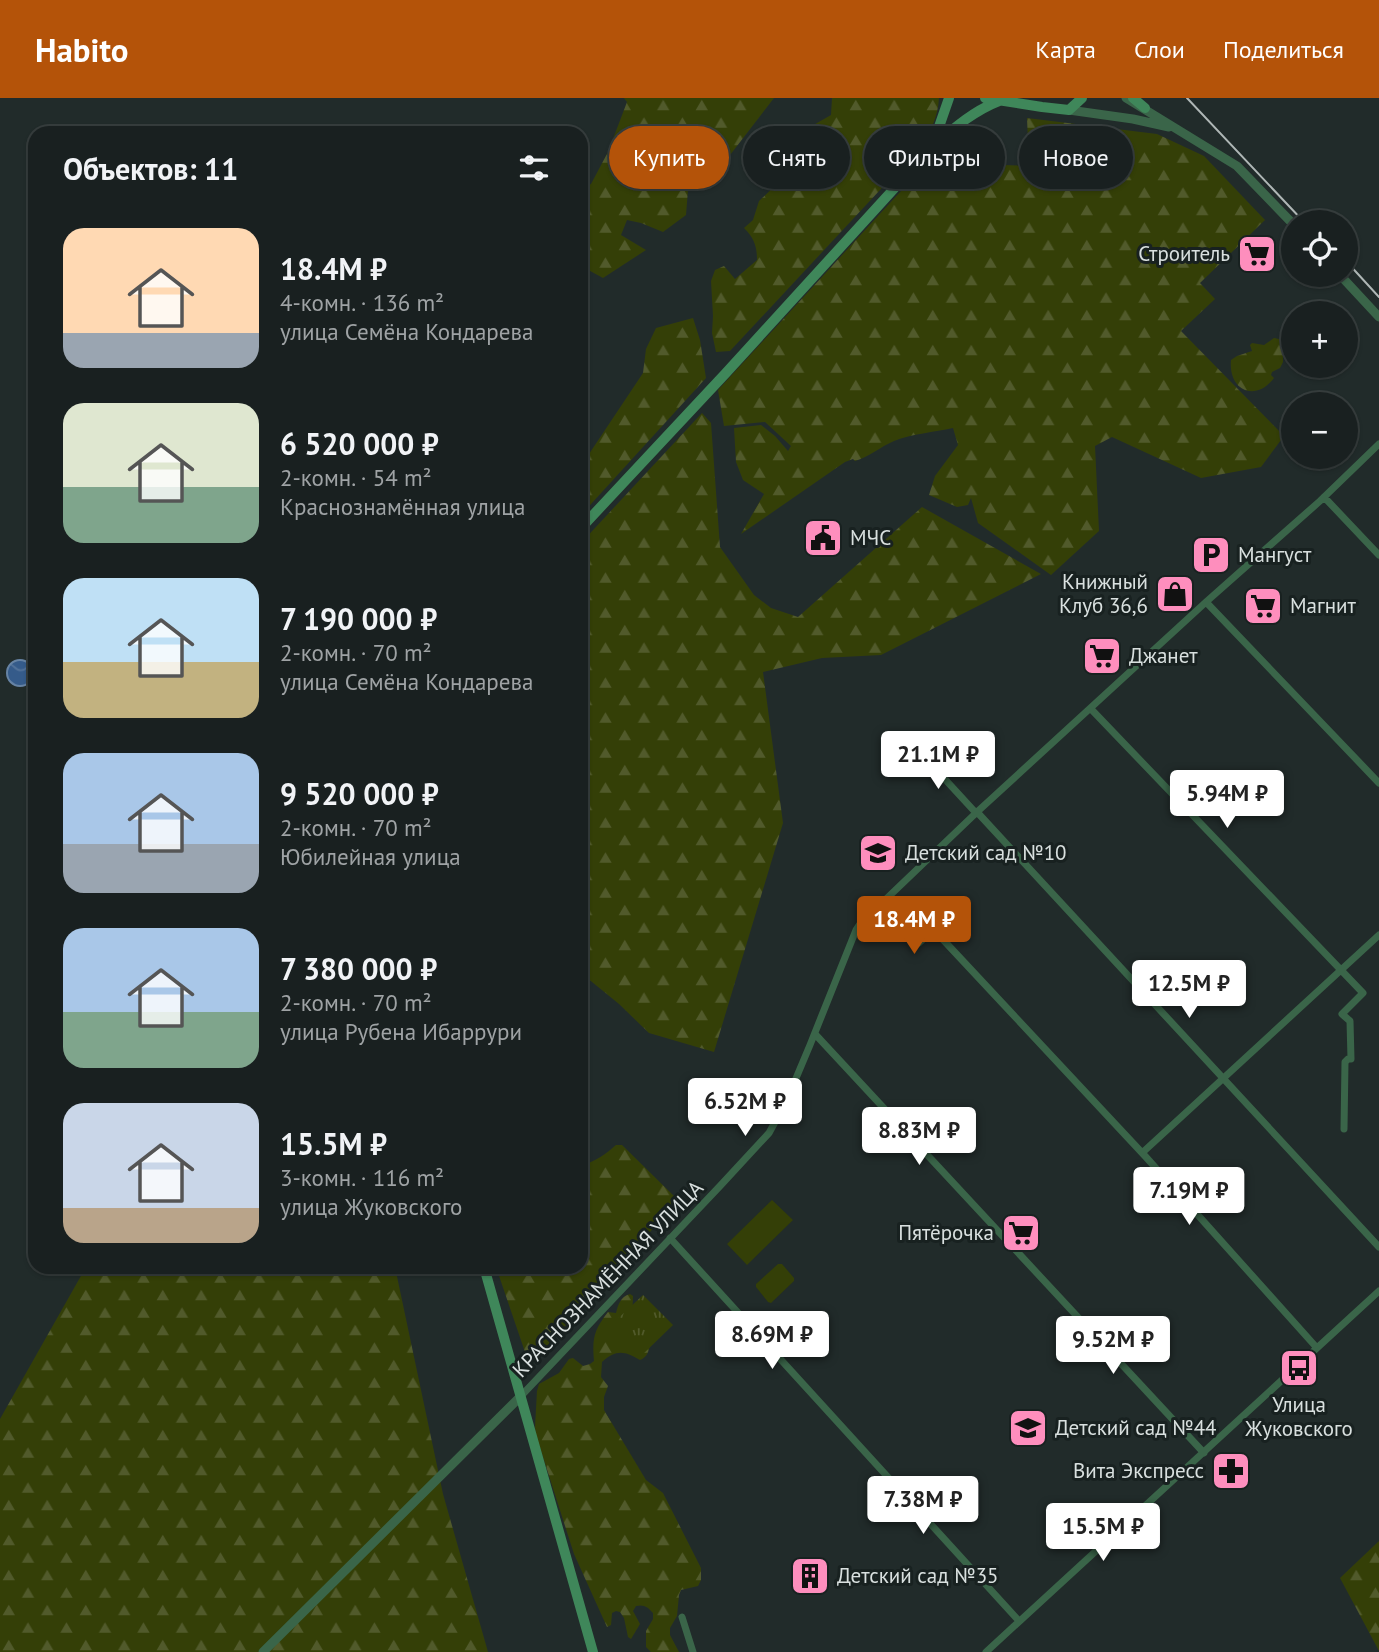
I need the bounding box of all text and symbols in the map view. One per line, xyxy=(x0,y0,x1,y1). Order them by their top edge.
text: Habito xyxy=(35,28,129,71)
text: Карта xyxy=(1035,34,1096,65)
text: Слои xyxy=(1134,34,1185,65)
text: Поделиться xyxy=(1223,34,1344,65)
chip: Купить xyxy=(609,126,729,189)
chip: Снять xyxy=(743,126,850,189)
chip: Фильтры xyxy=(864,126,1005,189)
chip: Новое xyxy=(1019,126,1133,189)
text: Объектов: 11 xyxy=(63,149,238,188)
icon: filters xyxy=(515,149,553,187)
map controls xyxy=(1281,210,1358,469)
button: locate xyxy=(1281,210,1358,287)
supermarket icon: Строитель xyxy=(1236,233,1278,275)
place label: Строитель xyxy=(1138,240,1230,267)
text: 18.4M ₽ xyxy=(280,249,387,288)
icon: home xyxy=(119,256,203,340)
text: 4-комн. · 136 m² xyxy=(280,288,444,317)
button: + xyxy=(1281,301,1358,378)
text: улица Семёна Кондарева xyxy=(280,317,533,346)
button: − xyxy=(1281,392,1358,469)
text: 6 520 000 ₽ xyxy=(280,424,439,463)
icon: home xyxy=(119,431,203,515)
text: 2-комн. · 54 m² xyxy=(280,463,432,492)
text: Краснознамённая улица xyxy=(280,492,525,521)
public building icon: МЧС xyxy=(802,517,844,559)
place label: МЧС xyxy=(850,524,891,551)
parking icon: Мангуст xyxy=(1190,534,1232,576)
place label: Мангуст xyxy=(1238,541,1312,568)
place label: Книжный Клуб 36,6 xyxy=(1059,568,1148,619)
shop icon: Книжный Клуб 36,6 xyxy=(1154,573,1196,615)
supermarket icon: Магнит xyxy=(1242,585,1284,627)
place label: Магнит xyxy=(1290,592,1357,619)
text: 7 190 000 ₽ xyxy=(280,599,437,638)
icon: home xyxy=(119,606,203,690)
supermarket icon: Джанет xyxy=(1081,635,1123,677)
text: 2-комн. · 70 m² xyxy=(280,638,432,667)
place label: Джанет xyxy=(1129,642,1198,669)
text: улица Семёна Кондарева xyxy=(280,667,533,696)
pin: 21.1M ₽ xyxy=(873,732,1003,791)
text: 21.1M ₽ xyxy=(897,739,979,768)
pin: 5.94M ₽ xyxy=(1162,770,1292,830)
text: 9 520 000 ₽ xyxy=(280,774,439,813)
text: 5.94M ₽ xyxy=(1186,778,1268,807)
icon: home xyxy=(119,781,203,865)
text: 2-комн. · 70 m² xyxy=(280,813,432,842)
school or university icon: Детский сад №10 xyxy=(857,832,899,874)
place label: Детский сад №10 xyxy=(905,839,1067,866)
text: Юбилейная улица xyxy=(280,842,461,871)
pin: 18.4M ₽ xyxy=(849,896,979,956)
text: 18.4M ₽ xyxy=(873,904,955,933)
text: 7 380 000 ₽ xyxy=(280,949,437,988)
icon: home xyxy=(119,956,203,1040)
pin: 12.5M ₽ xyxy=(1124,960,1254,1020)
text: 12.5M ₽ xyxy=(1148,968,1230,997)
text: 2-комн. · 70 m² xyxy=(280,988,432,1017)
text: улица Рубена Ибаррури xyxy=(280,1017,522,1046)
pin: 6.52M ₽ xyxy=(680,1079,810,1138)
text: 6.52M ₽ xyxy=(704,1086,786,1115)
pin: 8.83M ₽ xyxy=(854,1108,984,1167)
text: 8.83M ₽ xyxy=(878,1115,960,1144)
text: 15.5M ₽ xyxy=(280,1124,387,1163)
icon: home xyxy=(119,1131,203,1215)
text: 3-комн. · 116 m² xyxy=(280,1163,444,1192)
pin: 7.19M ₽ xyxy=(1124,1168,1254,1227)
street label: КРАСНОЗНАМЁННАЯ УЛИЦА xyxy=(506,1174,709,1383)
text: 7.19M ₽ xyxy=(1149,1175,1229,1204)
text: улица Жуковского xyxy=(280,1192,462,1221)
supermarket icon: Пятёрочка xyxy=(1000,1212,1042,1254)
place label: Пятёрочка xyxy=(898,1219,994,1246)
pin: 8.69M ₽ xyxy=(707,1312,837,1371)
pin: 9.52M ₽ xyxy=(1048,1316,1178,1376)
text: 8.69M ₽ xyxy=(731,1319,813,1348)
text: 9.52M ₽ xyxy=(1072,1324,1154,1353)
bus stop icon: Улица Жуковского xyxy=(1278,1347,1320,1389)
place label: Улица Жуковского xyxy=(1244,1391,1353,1442)
school or university icon: Детский сад №44 xyxy=(1007,1407,1049,1449)
place label: Детский сад №44 xyxy=(1055,1414,1217,1441)
pharmacy icon: Вита Экспресс xyxy=(1210,1450,1252,1492)
place label: Вита Экспресс xyxy=(1073,1457,1204,1484)
pin: 7.38M ₽ xyxy=(858,1476,988,1536)
text: 7.38M ₽ xyxy=(883,1484,963,1513)
pin: 15.5M ₽ xyxy=(1038,1504,1168,1563)
text: 15.5M ₽ xyxy=(1062,1511,1144,1540)
building icon: Детский сад №35 xyxy=(789,1555,831,1597)
place label: Детский сад №35 xyxy=(837,1562,999,1589)

